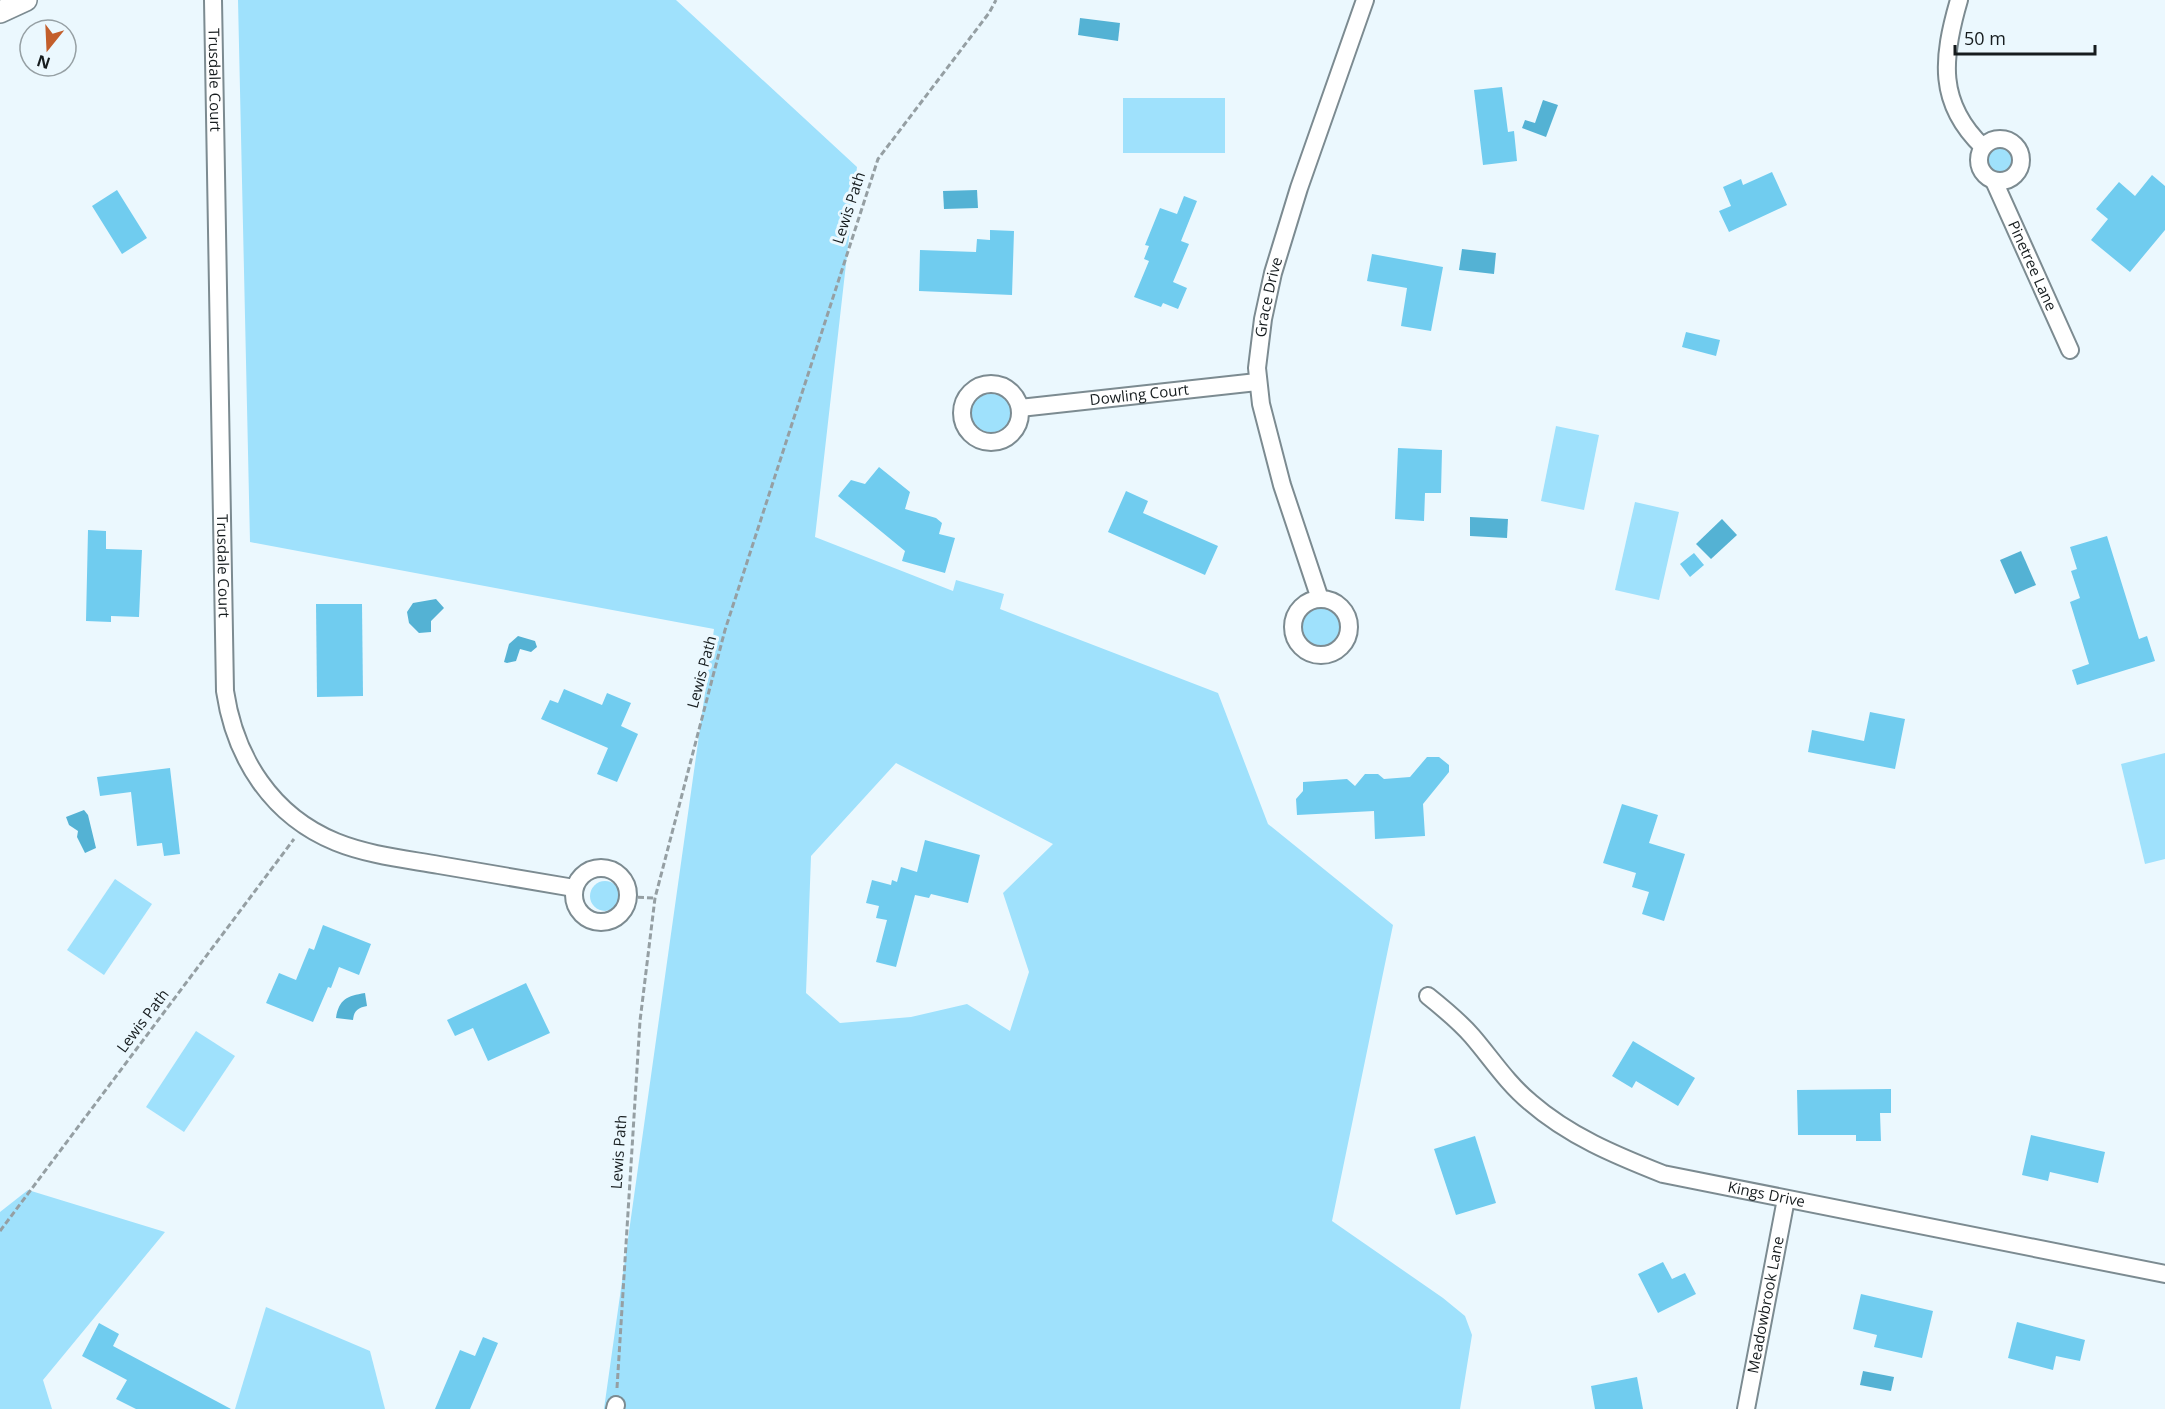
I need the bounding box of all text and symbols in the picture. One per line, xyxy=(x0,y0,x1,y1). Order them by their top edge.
north arrow xyxy=(18,18,78,78)
scale bar xyxy=(1955,18,2094,56)
text: 50 m xyxy=(1964,26,2006,50)
street label: Trusdale Court xyxy=(204,28,226,132)
text: N xyxy=(34,50,53,75)
street label: Lewis Path xyxy=(827,169,869,246)
street label: Pinetree Lane xyxy=(2004,217,2062,314)
street label: Grace Drive xyxy=(1250,254,1286,338)
street label: Dowling Court xyxy=(1089,379,1190,409)
street label: Trusdale Court xyxy=(213,514,235,618)
street label: Lewis Path xyxy=(682,633,720,710)
street label: Lewis Path xyxy=(112,985,173,1056)
street label: Lewis Path xyxy=(605,1114,631,1190)
street label: Kings Drive xyxy=(1726,1176,1807,1211)
street label: Meadowbrook Lane xyxy=(1742,1234,1788,1375)

